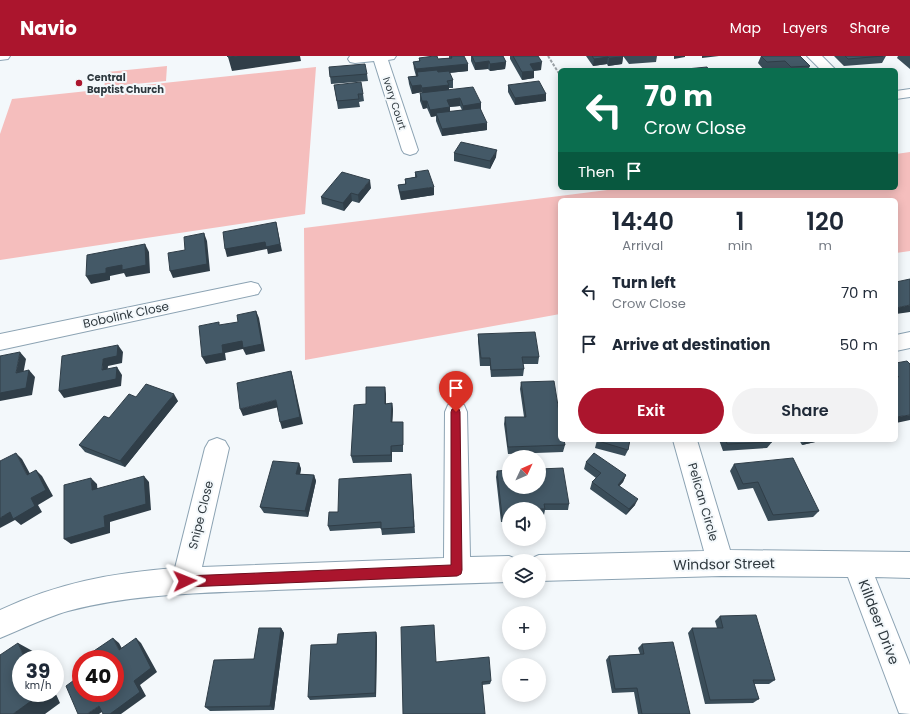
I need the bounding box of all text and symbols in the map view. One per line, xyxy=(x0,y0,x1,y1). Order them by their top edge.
text: Navio xyxy=(20,15,77,42)
text: Map xyxy=(730,18,761,38)
text: Layers xyxy=(783,18,827,38)
text: Share xyxy=(849,18,890,38)
place label: Central Baptist Church xyxy=(87,70,164,97)
street label: Ivory Court xyxy=(379,75,410,132)
text: 70 m xyxy=(644,77,713,116)
marker: Central Baptist Church xyxy=(74,78,84,88)
icon: left xyxy=(578,84,630,136)
text: Crow Close xyxy=(644,115,746,140)
icon: arrive xyxy=(623,160,645,182)
text: Then xyxy=(578,161,615,182)
text: 14:40 xyxy=(612,205,674,238)
text: 1 xyxy=(736,205,744,238)
text: 120 xyxy=(806,205,844,238)
text: Arrival xyxy=(622,236,663,255)
text: min xyxy=(728,236,753,255)
text: m xyxy=(819,236,832,255)
text: Turn left xyxy=(612,272,676,293)
icon: left xyxy=(578,281,600,303)
text: 70 m xyxy=(841,282,878,303)
text: Crow Close xyxy=(612,294,686,313)
street label: Bobolink Close xyxy=(81,297,170,332)
icon: arrive xyxy=(578,333,600,355)
text: Arrive at destination xyxy=(612,334,770,355)
text: 50 m xyxy=(840,334,878,355)
pin xyxy=(439,371,473,412)
icon: arrive xyxy=(445,377,467,399)
button: Exit xyxy=(578,388,724,434)
button: Share xyxy=(732,388,878,434)
north arrow xyxy=(502,450,546,494)
map controls xyxy=(502,450,546,702)
street label: Pelican Circle xyxy=(684,461,723,543)
street label: Snipe Close xyxy=(184,479,217,551)
button: sound xyxy=(502,502,546,546)
street label: Windsor Street xyxy=(673,553,775,575)
button: layers xyxy=(502,554,546,598)
position arrow xyxy=(164,560,206,602)
street label: Killdeer Drive xyxy=(854,577,905,668)
button: + xyxy=(502,606,546,650)
speed limit sign: 40 xyxy=(72,650,124,702)
text: 39 xyxy=(26,657,50,685)
button: − xyxy=(502,658,546,702)
text: km/h xyxy=(25,678,51,693)

